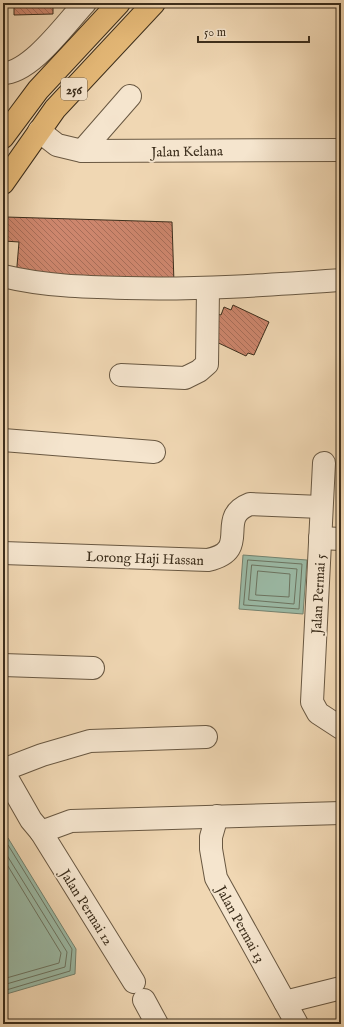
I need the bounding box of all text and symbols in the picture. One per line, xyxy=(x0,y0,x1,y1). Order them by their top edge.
scale bar xyxy=(198,18,309,44)
text: 50 m xyxy=(204,25,226,40)
road number: 256 xyxy=(61,78,87,100)
street label: Jalan Kelana xyxy=(149,142,224,162)
street label: Lorong Haji Hassan xyxy=(86,548,205,570)
street label: Jalan Permai 5 xyxy=(308,554,330,636)
street label: Jalan Permai 12 xyxy=(54,864,117,949)
street label: Jalan Permai 13 xyxy=(211,881,269,966)

